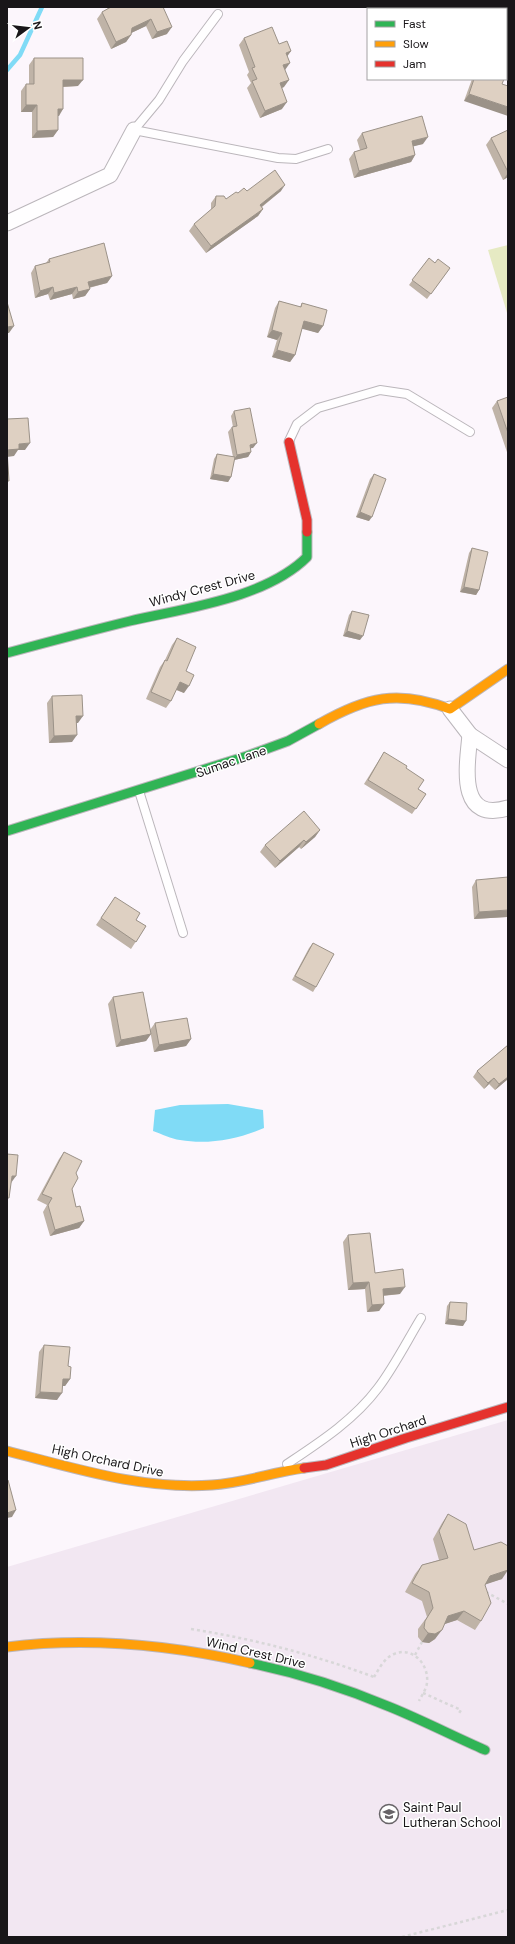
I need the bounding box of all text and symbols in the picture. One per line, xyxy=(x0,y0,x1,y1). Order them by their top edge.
north arrow xyxy=(8,8,48,48)
legend xyxy=(367,8,507,80)
text: Fast xyxy=(403,16,426,32)
text: N xyxy=(30,20,45,31)
text: Slow xyxy=(403,36,429,52)
text: Jam xyxy=(403,56,426,72)
street label: Windy Crest Drive xyxy=(147,566,257,611)
street label: Sumac Lane xyxy=(194,742,269,781)
street label: High Orchard xyxy=(348,1411,429,1452)
street label: High Orchard Drive xyxy=(51,1440,165,1481)
street label: Wind Crest Drive xyxy=(204,1633,307,1672)
place label: Saint Paul Lutheran School xyxy=(403,1799,501,1831)
school or university icon: Saint Paul Lutheran School xyxy=(378,1803,400,1825)

